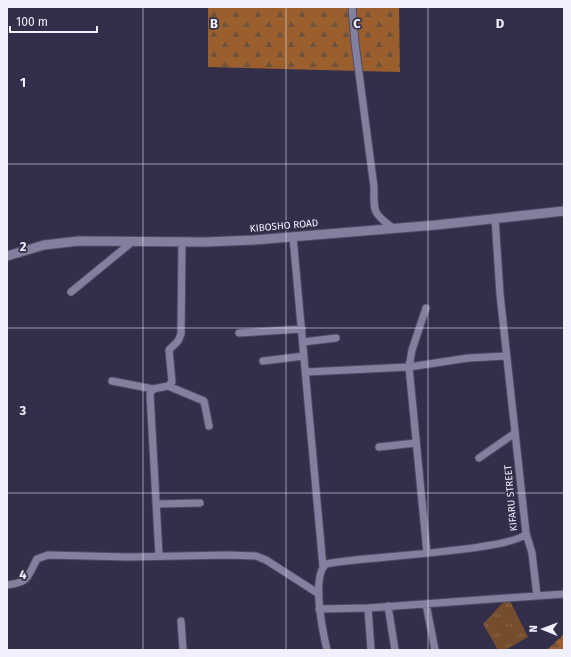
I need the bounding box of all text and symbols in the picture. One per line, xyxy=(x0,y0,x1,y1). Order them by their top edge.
scale bar xyxy=(10,8,97,34)
text: 100 m xyxy=(16,15,48,29)
text: B xyxy=(210,16,218,31)
text: C xyxy=(353,16,361,31)
text: D xyxy=(496,16,505,31)
text: 1 xyxy=(20,75,26,90)
street label: KIBOSHO ROAD xyxy=(249,217,319,235)
text: 2 xyxy=(20,239,27,254)
text: 3 xyxy=(19,403,27,418)
street label: KIFARU STREET xyxy=(502,464,520,532)
text: 4 xyxy=(19,567,27,582)
north arrow xyxy=(523,609,563,649)
text: N xyxy=(527,625,540,633)

